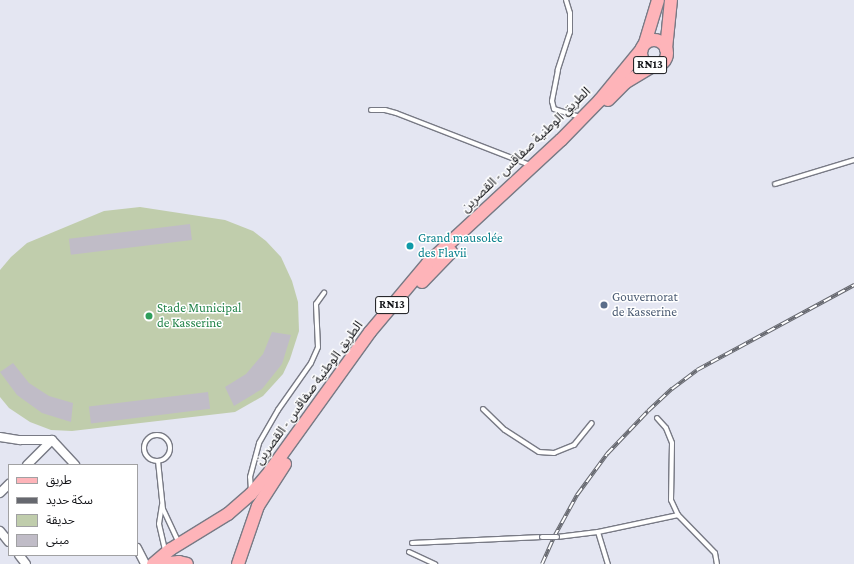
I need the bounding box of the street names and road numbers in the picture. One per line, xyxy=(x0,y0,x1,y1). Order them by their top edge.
road number: RN13 xyxy=(633,55,667,75)
street label: الطريق الوطنية صفاقس - القصرين xyxy=(458,84,594,216)
road number: RN13 xyxy=(375,295,409,315)
street label: الطريق الوطنية صفاقس - القصرين xyxy=(252,318,366,468)

